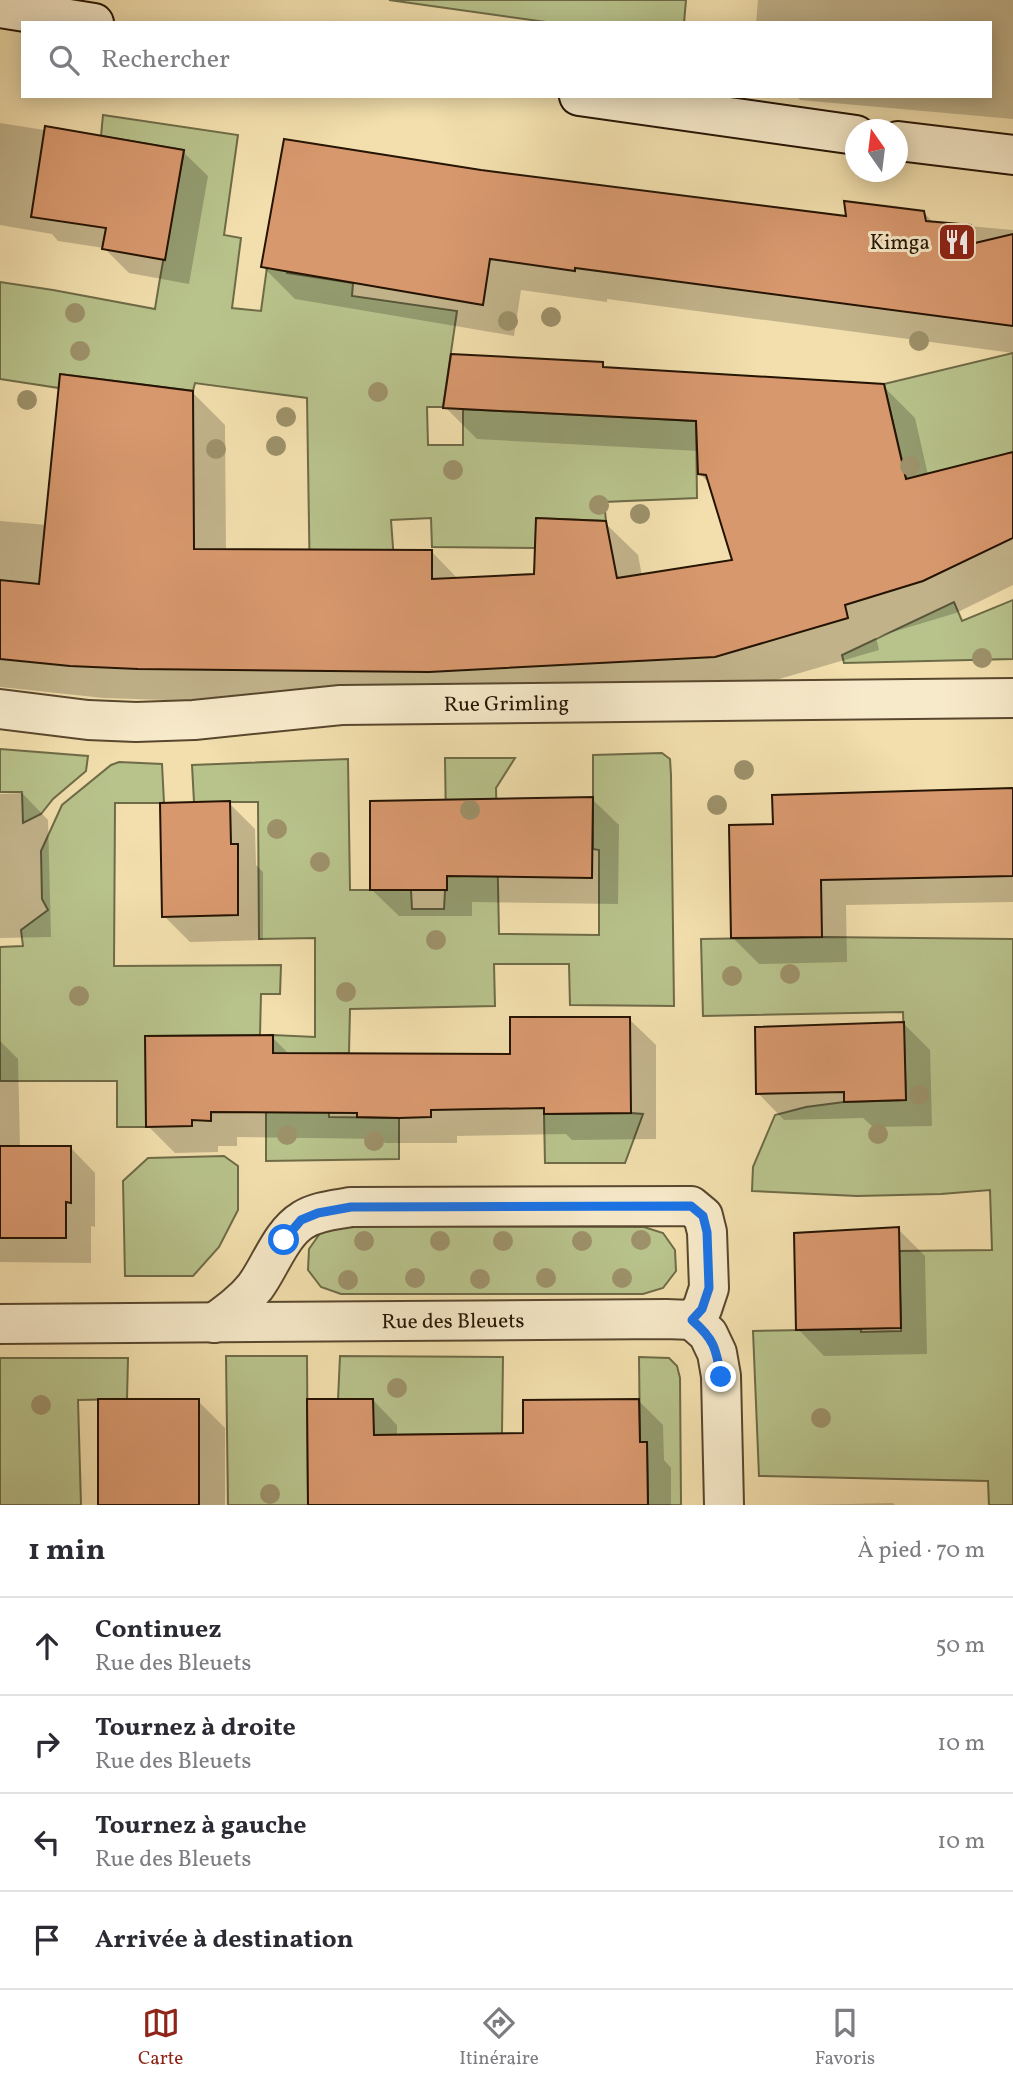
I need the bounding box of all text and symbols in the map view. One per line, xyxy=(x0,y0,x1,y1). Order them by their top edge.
search box xyxy=(21,21,992,98)
icon: search xyxy=(45,41,83,79)
text: Rechercher xyxy=(101,42,230,78)
north arrow xyxy=(845,119,908,182)
restaurant icon: Kimga xyxy=(936,221,978,263)
place label: Kimga xyxy=(870,229,930,258)
street label: Rue Grimling xyxy=(444,690,569,720)
route start xyxy=(268,1224,299,1255)
street label: Rue des Bleuets xyxy=(381,1307,525,1337)
route end xyxy=(705,1361,736,1392)
text: 1 min xyxy=(28,1530,105,1572)
text: À pied · 70 m xyxy=(858,1535,985,1567)
text: Continuez xyxy=(95,1612,221,1648)
icon: ahead xyxy=(28,1627,66,1665)
text: 50 m xyxy=(936,1630,985,1662)
text: Rue des Bleuets xyxy=(95,1648,251,1680)
text: Tournez à droite xyxy=(95,1710,296,1746)
icon: right xyxy=(28,1725,66,1763)
text: 10 m xyxy=(937,1728,985,1760)
text: Rue des Bleuets xyxy=(95,1746,251,1778)
text: Tournez à gauche xyxy=(95,1808,307,1844)
icon: left xyxy=(28,1823,66,1861)
text: 10 m xyxy=(937,1826,985,1858)
text: Rue des Bleuets xyxy=(95,1844,251,1876)
icon: arrive xyxy=(28,1921,66,1959)
text: Arrivée à destination xyxy=(95,1922,354,1958)
tab: Carte xyxy=(138,2004,183,2072)
tab: Itinéraire xyxy=(459,2004,539,2072)
tab: Favoris xyxy=(815,2004,875,2072)

